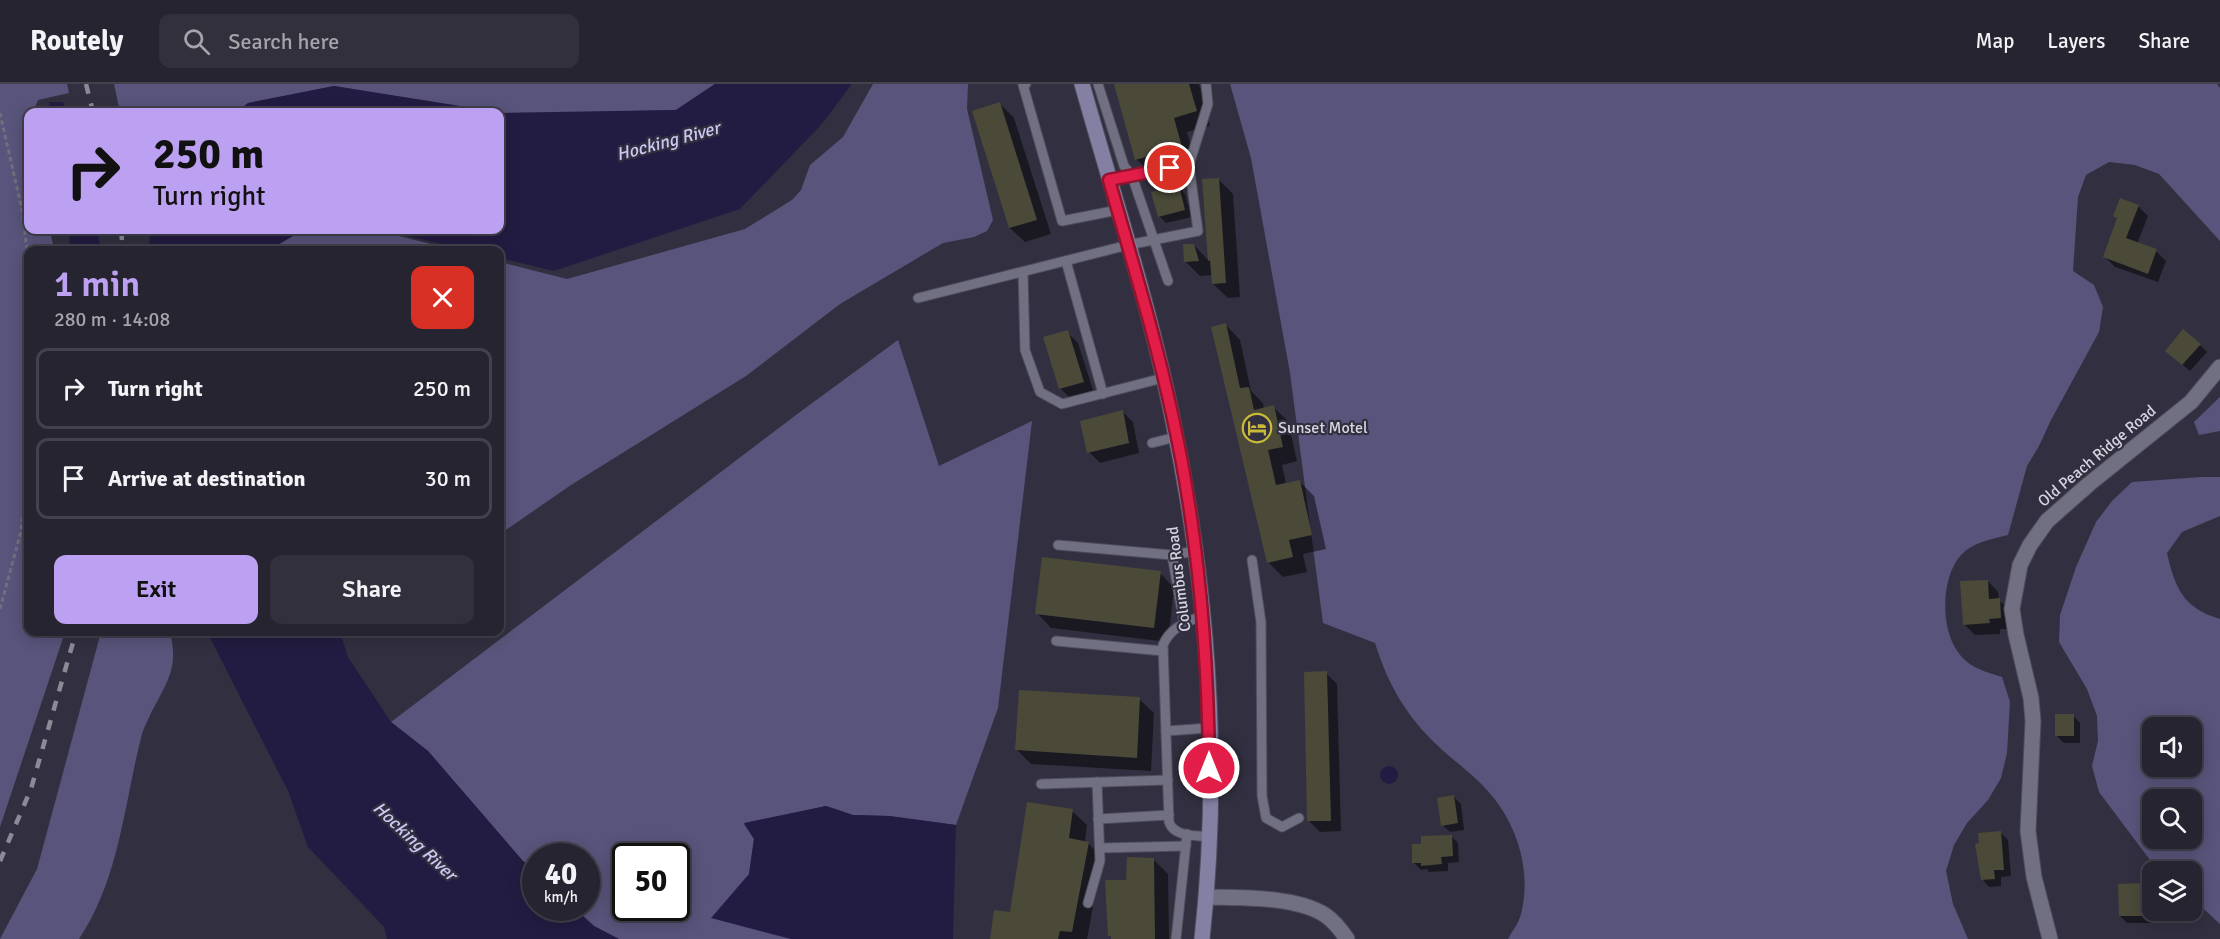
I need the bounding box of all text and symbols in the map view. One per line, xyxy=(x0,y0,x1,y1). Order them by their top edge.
search box xyxy=(159,14,579,68)
text: Routely xyxy=(30,24,123,58)
icon: search xyxy=(180,25,213,58)
text: Search here xyxy=(228,28,339,55)
text: Map xyxy=(1976,28,2014,54)
text: Layers xyxy=(2047,28,2105,54)
text: Share xyxy=(2138,28,2190,54)
water label: Hocking River xyxy=(614,116,724,165)
text: 250 m xyxy=(153,129,264,180)
icon: right xyxy=(54,132,132,210)
pin xyxy=(1144,142,1195,193)
icon: arrive xyxy=(1153,151,1186,184)
text: Turn right xyxy=(153,180,266,213)
text: 1 min xyxy=(54,262,140,307)
button: close xyxy=(411,266,474,329)
text: 280 m · 14:08 xyxy=(54,307,170,332)
icon: right xyxy=(57,372,90,405)
text: Turn right xyxy=(108,375,203,402)
text: 250 m xyxy=(413,375,471,402)
street label: Old Peach Ridge Road xyxy=(2034,401,2160,511)
hotel icon: Sunset Motel xyxy=(1241,412,1273,444)
place label: Sunset Motel xyxy=(1278,418,1368,438)
icon: arrive xyxy=(57,462,90,495)
text: Arrive at destination xyxy=(108,465,305,492)
text: 30 m xyxy=(425,465,471,492)
street label: Columbus Road xyxy=(1163,525,1195,633)
button: Exit xyxy=(54,555,258,624)
button: Share xyxy=(270,555,474,624)
map controls xyxy=(2142,717,2202,921)
button: sound xyxy=(2142,717,2202,777)
position arrow xyxy=(1177,736,1241,800)
button: search xyxy=(2142,789,2202,849)
water label: Hocking River xyxy=(369,797,463,887)
speed limit sign: 50 xyxy=(612,843,690,921)
text: 40 xyxy=(545,856,577,893)
button: layers xyxy=(2142,861,2202,921)
text: km/h xyxy=(544,888,578,906)

